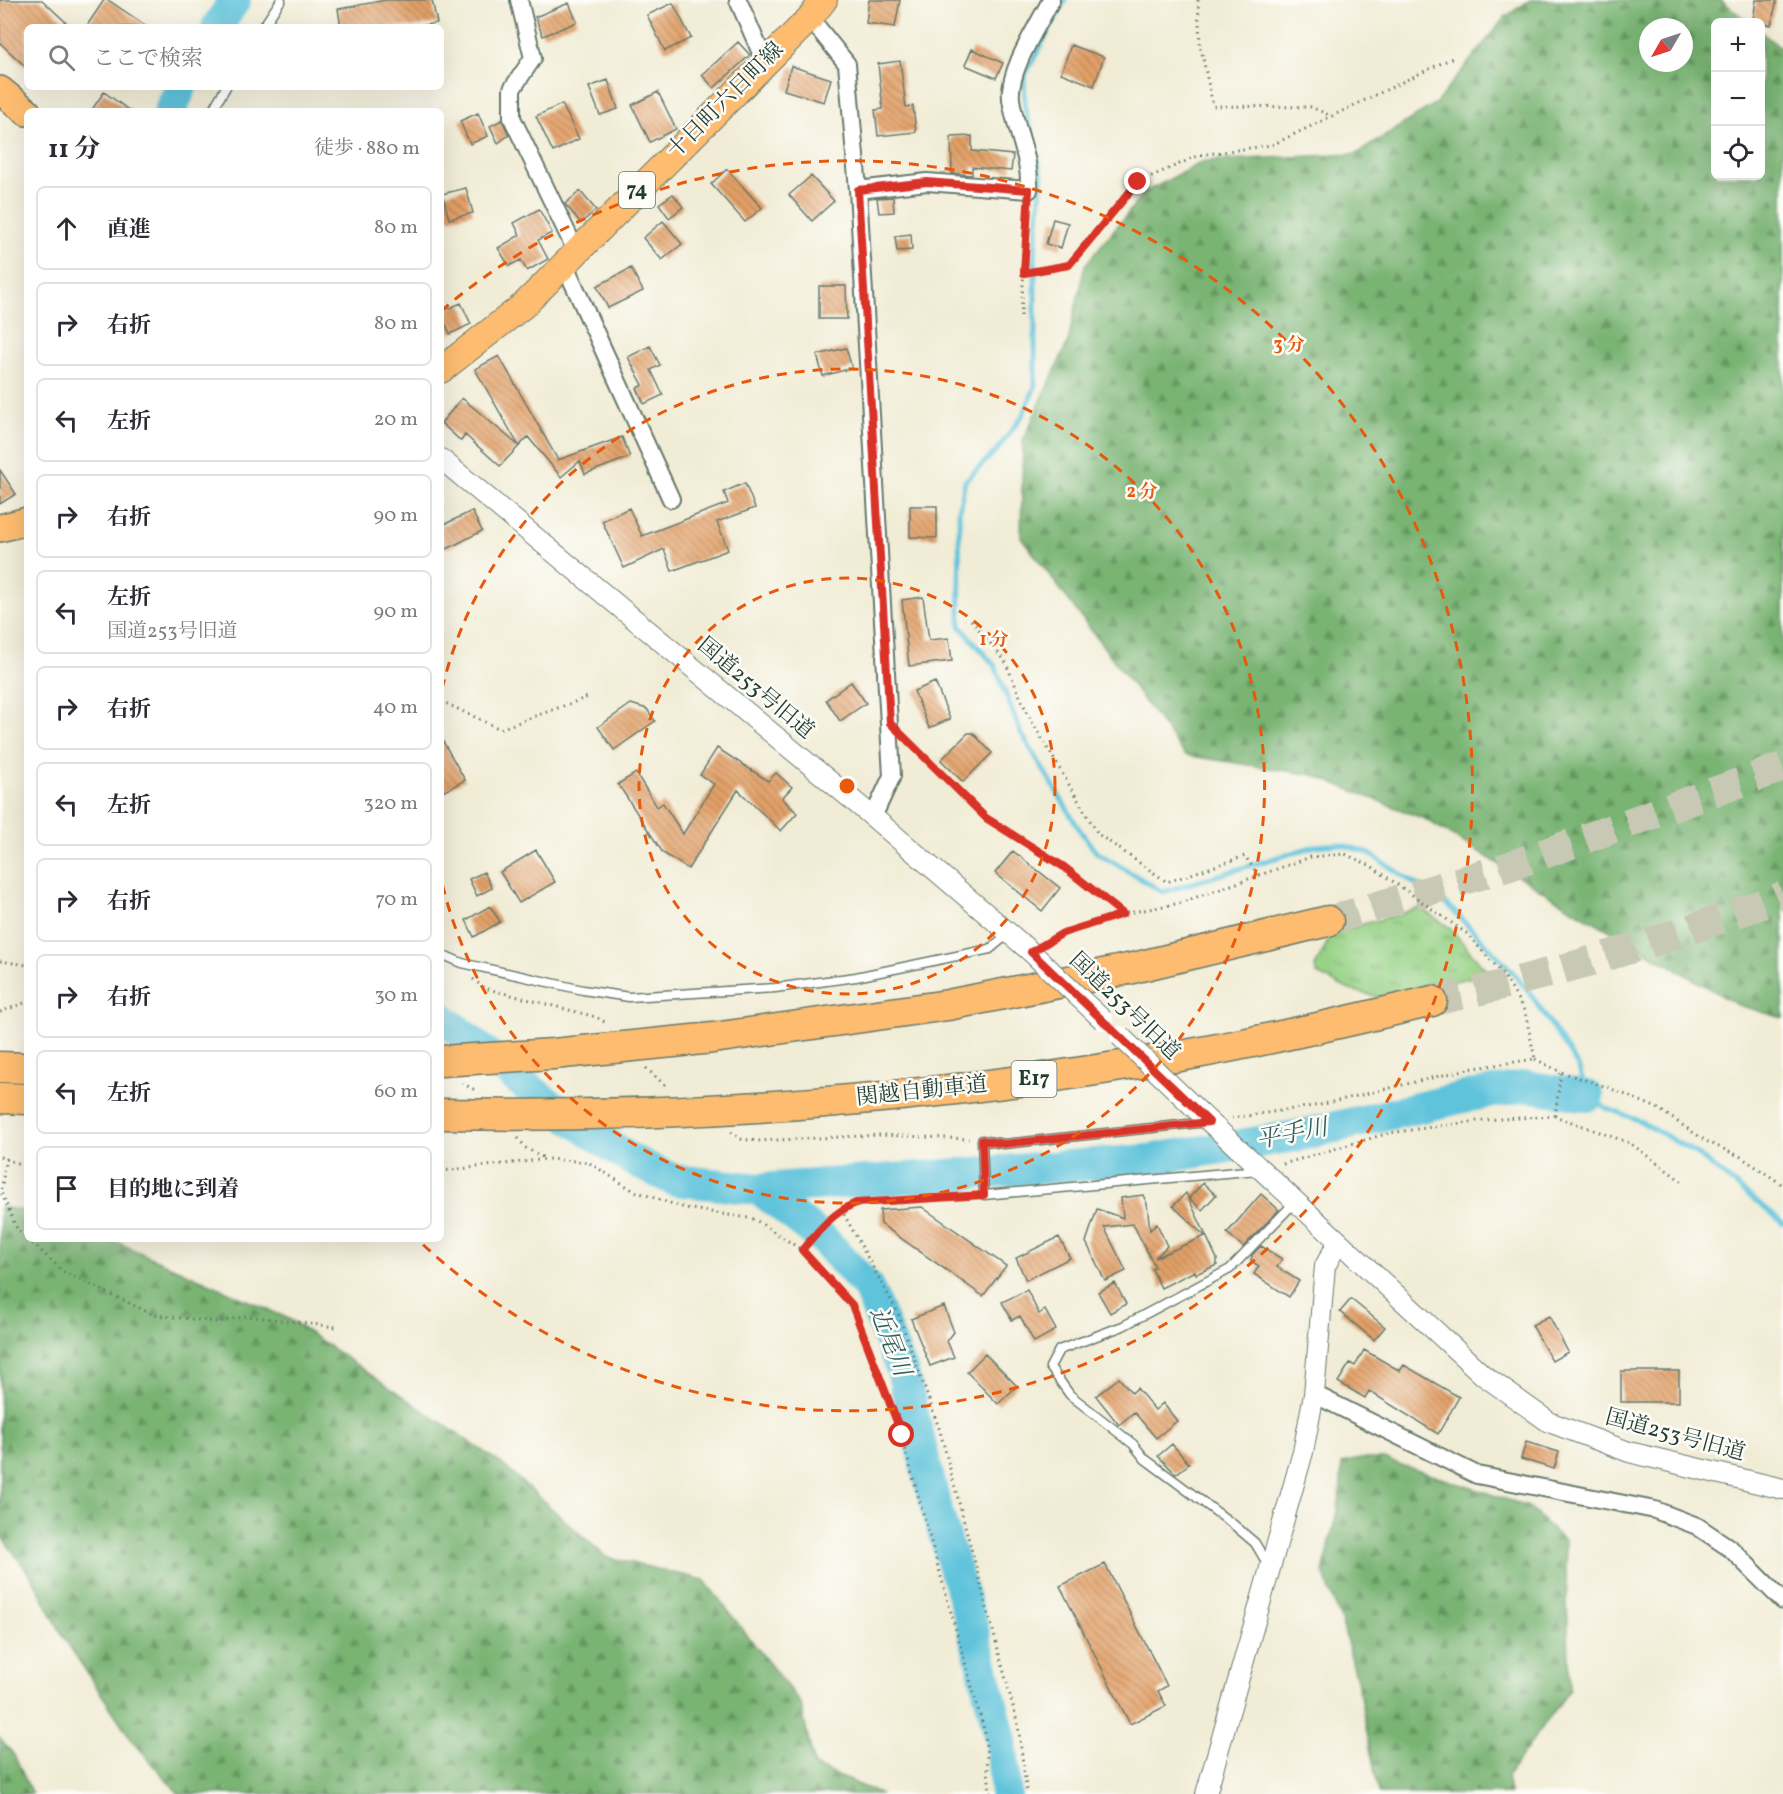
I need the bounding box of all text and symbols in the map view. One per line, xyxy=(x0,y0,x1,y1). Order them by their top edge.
north arrow xyxy=(1639,18,1693,72)
map controls xyxy=(1711,18,1765,180)
button: + xyxy=(1711,18,1765,72)
search box xyxy=(24,24,444,90)
street label: 十日町六日町線 xyxy=(661,36,791,166)
icon: search xyxy=(45,41,78,74)
text: ここで検索 xyxy=(93,44,203,75)
button: − xyxy=(1711,72,1765,126)
button: locate xyxy=(1711,126,1765,180)
text: 11 分 xyxy=(48,132,100,168)
text: 徒歩 · 880 m xyxy=(314,135,420,163)
route end xyxy=(1124,168,1150,194)
road number: 74 xyxy=(619,172,655,208)
icon: ahead xyxy=(50,212,83,245)
text: 80 m xyxy=(374,214,418,242)
text: 直進 xyxy=(107,215,151,246)
icon: right xyxy=(50,308,83,341)
text: 80 m xyxy=(374,310,418,338)
text: 右折 xyxy=(107,311,151,342)
text: 3 分 xyxy=(1274,333,1304,358)
icon: left xyxy=(50,404,83,437)
text: 20 m xyxy=(374,406,418,434)
text: 左折 xyxy=(107,407,151,438)
text: 2 分 xyxy=(1127,480,1157,505)
icon: right xyxy=(50,500,83,533)
text: 90 m xyxy=(374,502,418,530)
text: 右折 xyxy=(107,503,151,534)
text: 左折 xyxy=(107,583,151,614)
icon: left xyxy=(50,596,83,629)
text: 90 m xyxy=(374,598,418,626)
text: 国道253号旧道 xyxy=(107,618,238,646)
text: 1 分 xyxy=(980,628,1008,653)
street label: 国道253号旧道 xyxy=(690,631,820,747)
icon: right xyxy=(50,692,83,725)
text: 40 m xyxy=(373,694,418,722)
text: 右折 xyxy=(107,695,151,726)
centre of rings xyxy=(837,776,857,796)
icon: left xyxy=(50,788,83,821)
text: 320 m xyxy=(363,790,418,818)
text: 左折 xyxy=(107,791,151,822)
icon: right xyxy=(50,884,83,917)
text: 70 m xyxy=(375,886,418,914)
text: 右折 xyxy=(107,887,151,918)
street label: 国道253号旧道 xyxy=(1062,946,1186,1068)
icon: right xyxy=(50,980,83,1013)
text: 30 m xyxy=(374,982,418,1010)
text: 右折 xyxy=(107,983,151,1014)
road number: E17 xyxy=(1012,1061,1056,1097)
street label: 関越自動車道 xyxy=(855,1070,989,1114)
icon: left xyxy=(50,1076,83,1109)
text: 60 m xyxy=(374,1078,418,1106)
text: 左折 xyxy=(107,1079,151,1110)
water label: 平手川 xyxy=(1253,1111,1334,1159)
icon: arrive xyxy=(50,1172,83,1205)
text: 目的地に到着 xyxy=(107,1175,239,1206)
water label: 近尾川 xyxy=(860,1302,919,1385)
street label: 国道253号旧道 xyxy=(1602,1402,1748,1470)
route start xyxy=(888,1421,914,1447)

